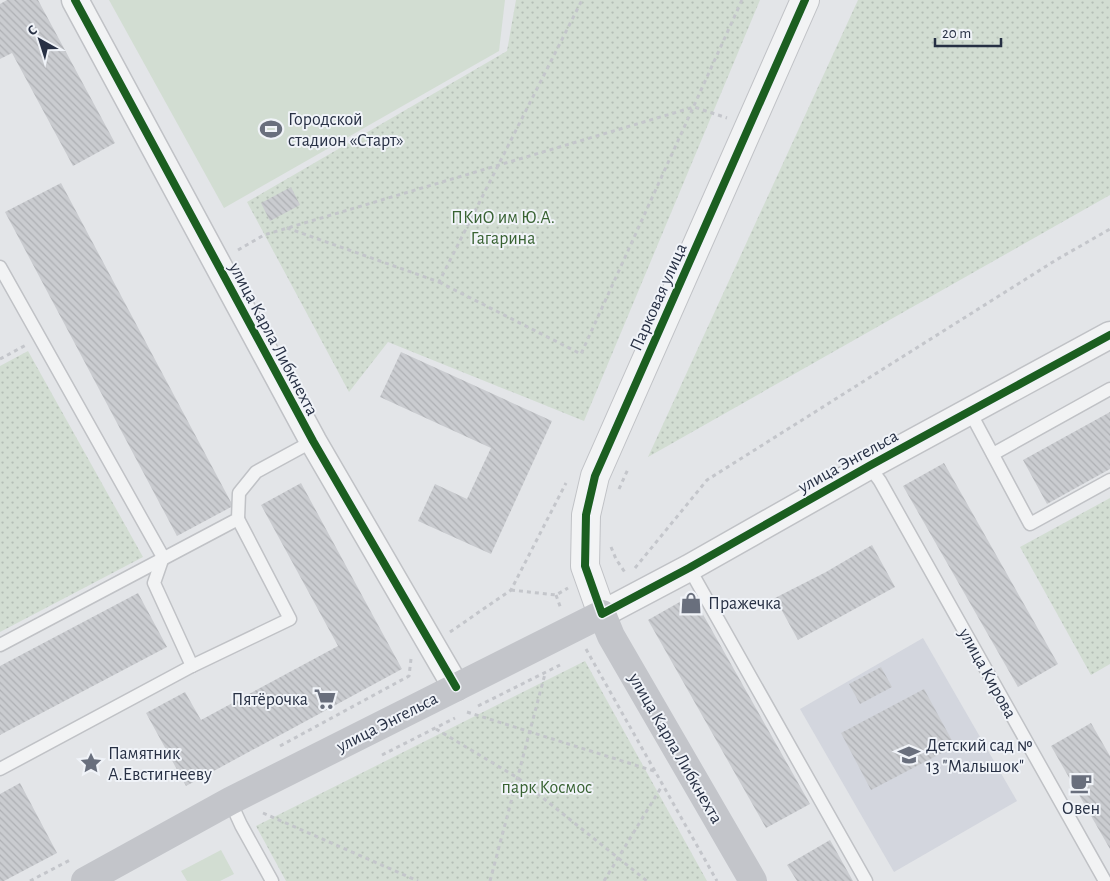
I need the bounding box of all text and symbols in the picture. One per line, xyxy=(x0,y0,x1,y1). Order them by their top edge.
north arrow xyxy=(15,15,65,65)
scale bar xyxy=(935,15,1001,47)
text: С xyxy=(25,23,40,39)
text: 20 m xyxy=(942,26,971,41)
place label: Городской стадион «Старт» xyxy=(288,111,404,150)
sports icon: Городской стадион «Старт» xyxy=(258,116,284,142)
park label: ПКиО им Ю.А. Гагарина xyxy=(451,209,555,248)
street label: Парковая улица xyxy=(627,241,691,354)
street label: улица Карла Либкнехта xyxy=(225,259,322,419)
street label: улица Энгельса xyxy=(795,427,901,497)
shop icon: Пражечка xyxy=(678,590,704,616)
place label: Пражечка xyxy=(708,595,781,613)
street label: улица Кирова xyxy=(955,625,1019,722)
street label: улица Карла Либкнехта xyxy=(624,669,726,827)
supermarket icon: Пятёрочка xyxy=(312,686,338,712)
street label: улица Энгельса xyxy=(333,690,441,757)
place label: Пятёрочка xyxy=(231,691,308,709)
place label: Детский сад № 13 "Малышок" xyxy=(926,737,1033,776)
school or university icon: Детский сад № 13 "Малышок" xyxy=(896,742,922,768)
place label: Памятник А.Евстигнееву xyxy=(108,745,212,784)
place icon: Памятник А.Евстигнееву xyxy=(78,750,104,776)
cafe icon: Овен xyxy=(1068,770,1094,796)
park label: парк Космос xyxy=(502,779,592,797)
place label: Овен xyxy=(1062,800,1100,818)

